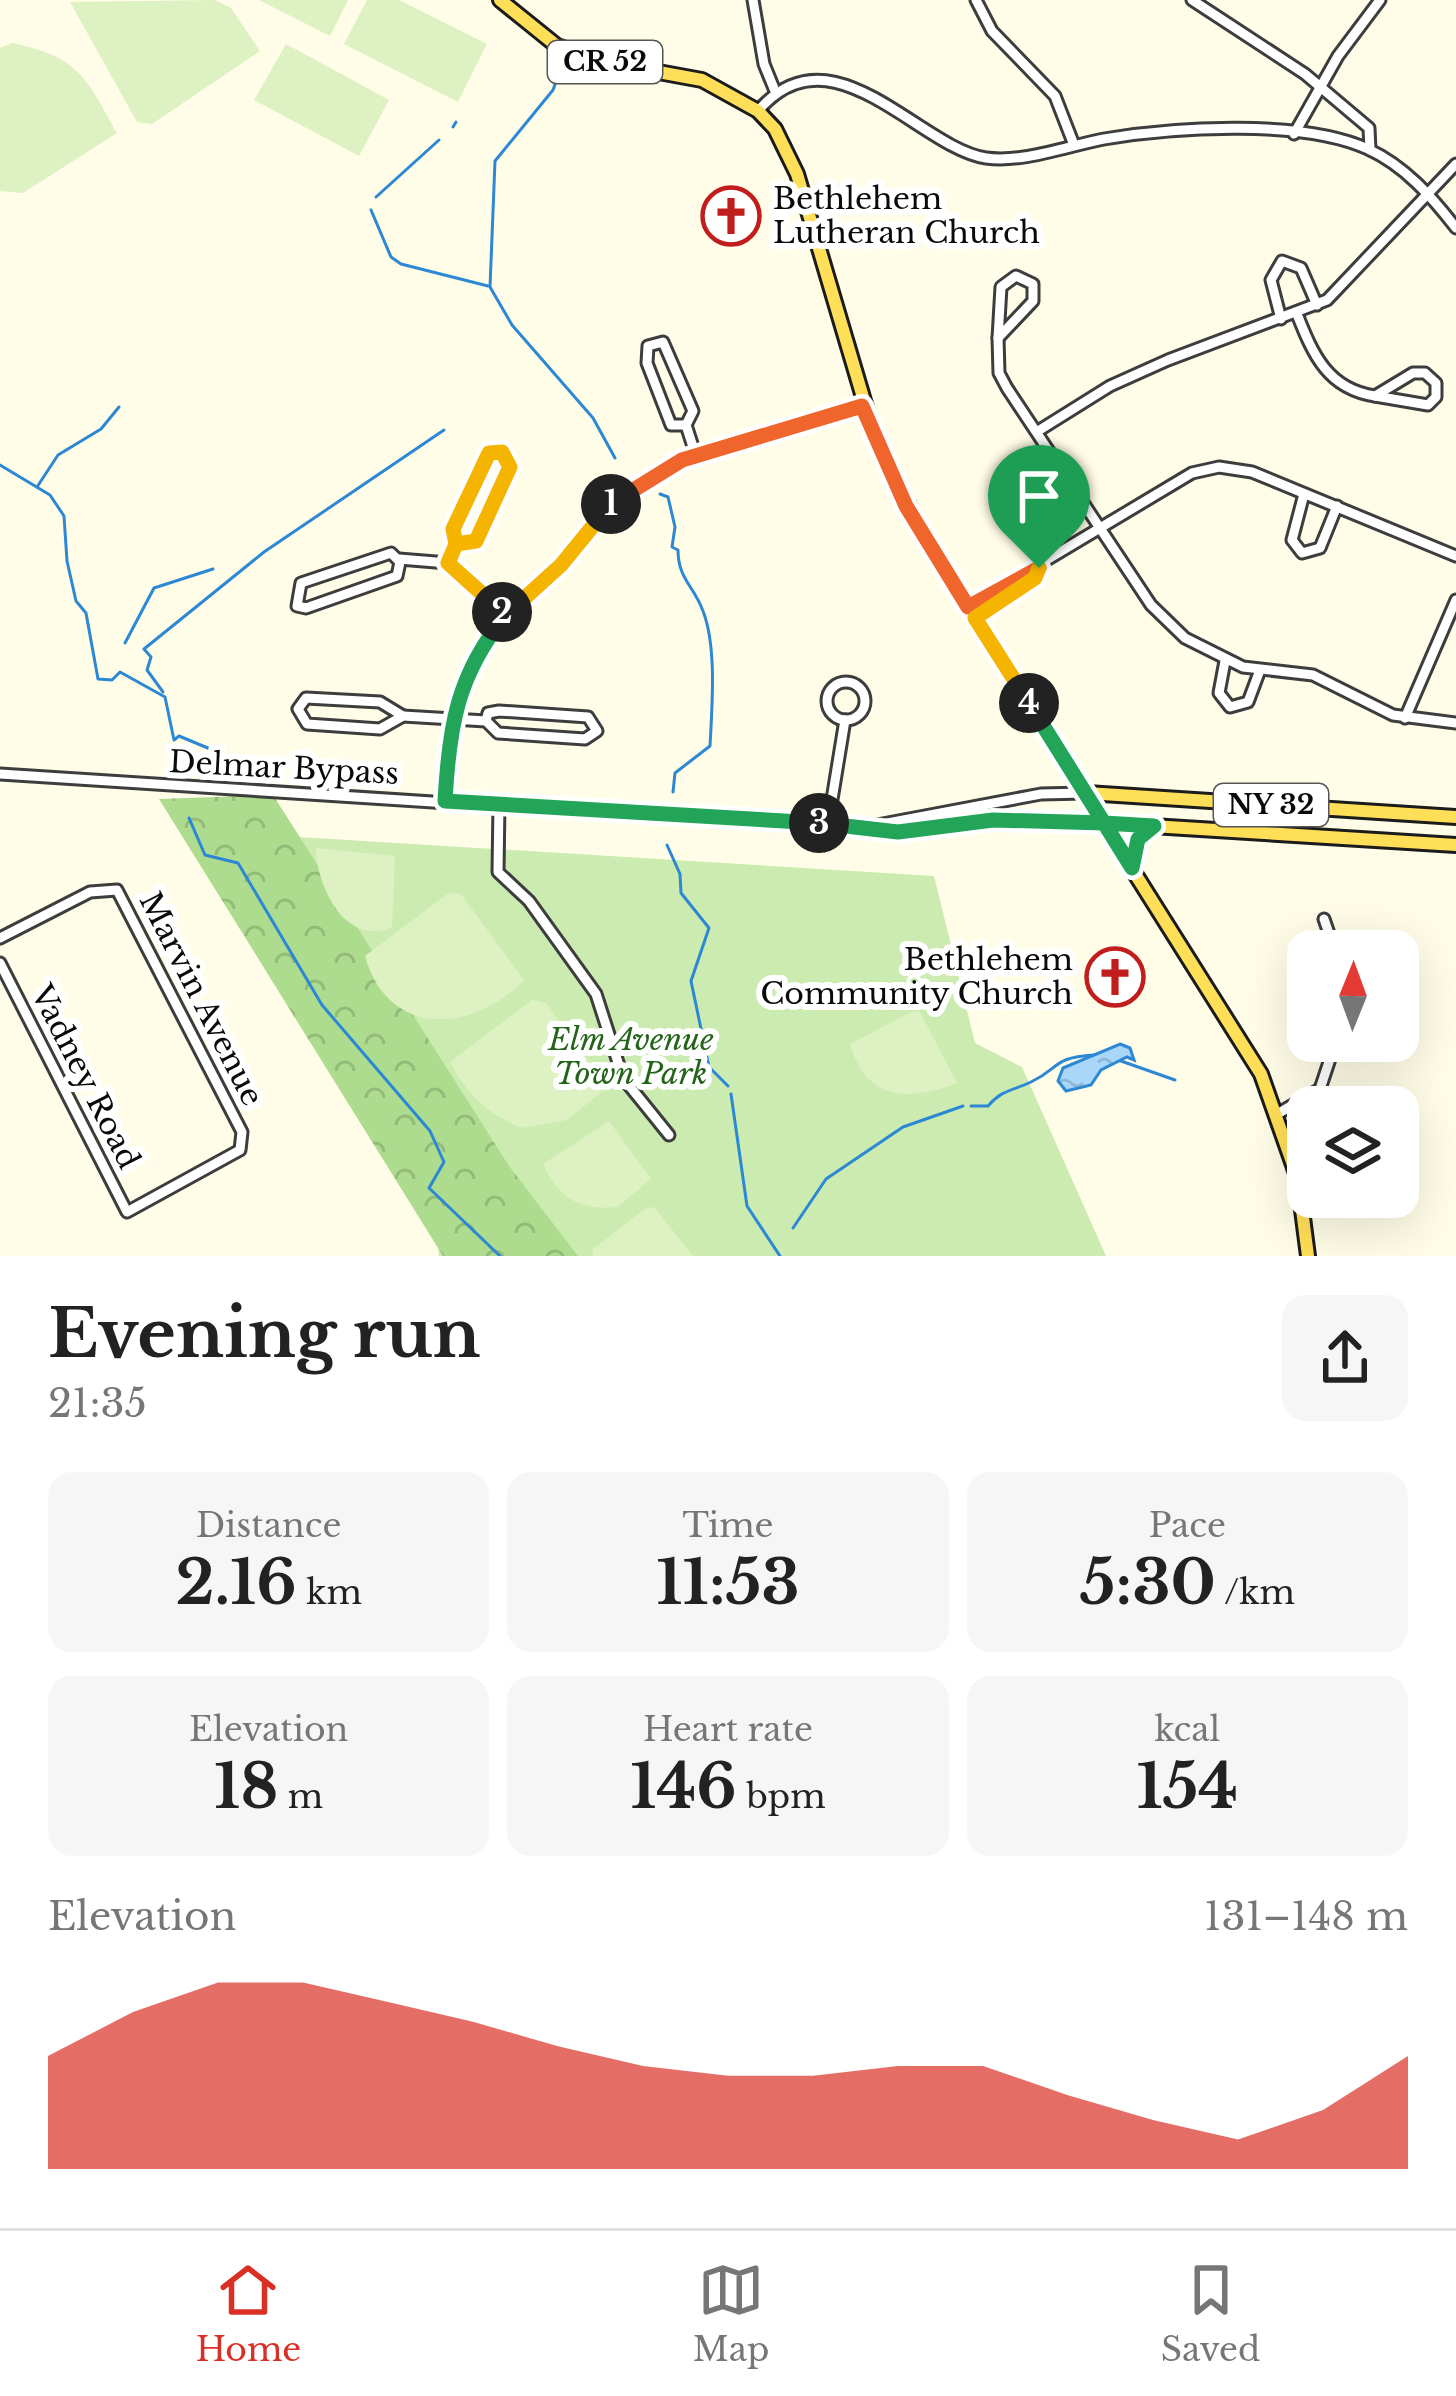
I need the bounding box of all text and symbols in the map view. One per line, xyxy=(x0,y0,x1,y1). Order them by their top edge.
road number: CR 52 xyxy=(548,41,662,83)
place label: Bethlehem Lutheran Church xyxy=(773,180,1040,251)
church icon: Bethlehem Lutheran Church xyxy=(700,185,762,247)
pin xyxy=(988,445,1090,568)
icon: arrive xyxy=(1006,463,1072,529)
pin: 1 xyxy=(581,474,641,534)
text: 1 xyxy=(604,483,618,524)
pin: 2 xyxy=(472,582,532,642)
text: 2 xyxy=(491,591,513,632)
pin: 4 xyxy=(999,673,1059,733)
text: 4 xyxy=(1018,682,1040,723)
street label: Delmar Bypass xyxy=(168,743,400,792)
road number: NY 32 xyxy=(1214,784,1328,826)
pin: 3 xyxy=(789,793,849,853)
text: 3 xyxy=(808,802,830,843)
street label: Marvin Avenue xyxy=(132,886,271,1112)
north arrow xyxy=(1287,930,1419,1062)
map controls xyxy=(1287,930,1419,1218)
place label: Bethlehem Community Church xyxy=(760,941,1073,1012)
church icon: Bethlehem Community Church xyxy=(1084,946,1146,1008)
street label: Vadney Road xyxy=(23,978,148,1175)
park label: Elm Avenue Town Park xyxy=(547,1021,714,1092)
button: layers xyxy=(1287,1086,1419,1218)
text: Evening run xyxy=(48,1293,481,1375)
button: share xyxy=(1282,1295,1408,1421)
text: 21:35 xyxy=(48,1379,147,1428)
text: Distance xyxy=(196,1505,341,1546)
text: Time xyxy=(682,1505,774,1546)
text: Pace xyxy=(1149,1505,1226,1546)
text: 2.16 xyxy=(175,1546,297,1620)
text: 11:53 xyxy=(656,1546,800,1620)
text: 5:30 xyxy=(1080,1546,1216,1620)
text: km xyxy=(297,1572,362,1613)
text: /km xyxy=(1216,1572,1295,1613)
text: Elevation xyxy=(189,1709,348,1750)
text: Heart rate xyxy=(643,1709,813,1750)
text: kcal xyxy=(1154,1709,1220,1750)
text: 18 xyxy=(214,1750,278,1824)
text: 146 xyxy=(630,1750,737,1824)
text: 154 xyxy=(1136,1750,1238,1824)
text: m xyxy=(278,1776,323,1817)
text: bpm xyxy=(737,1776,826,1817)
text: Elevation xyxy=(48,1892,236,1941)
text: 131–148 m xyxy=(1204,1892,1408,1941)
tab: Home xyxy=(196,2257,301,2370)
tab: Map xyxy=(693,2257,769,2370)
tab: Saved xyxy=(1161,2257,1260,2370)

